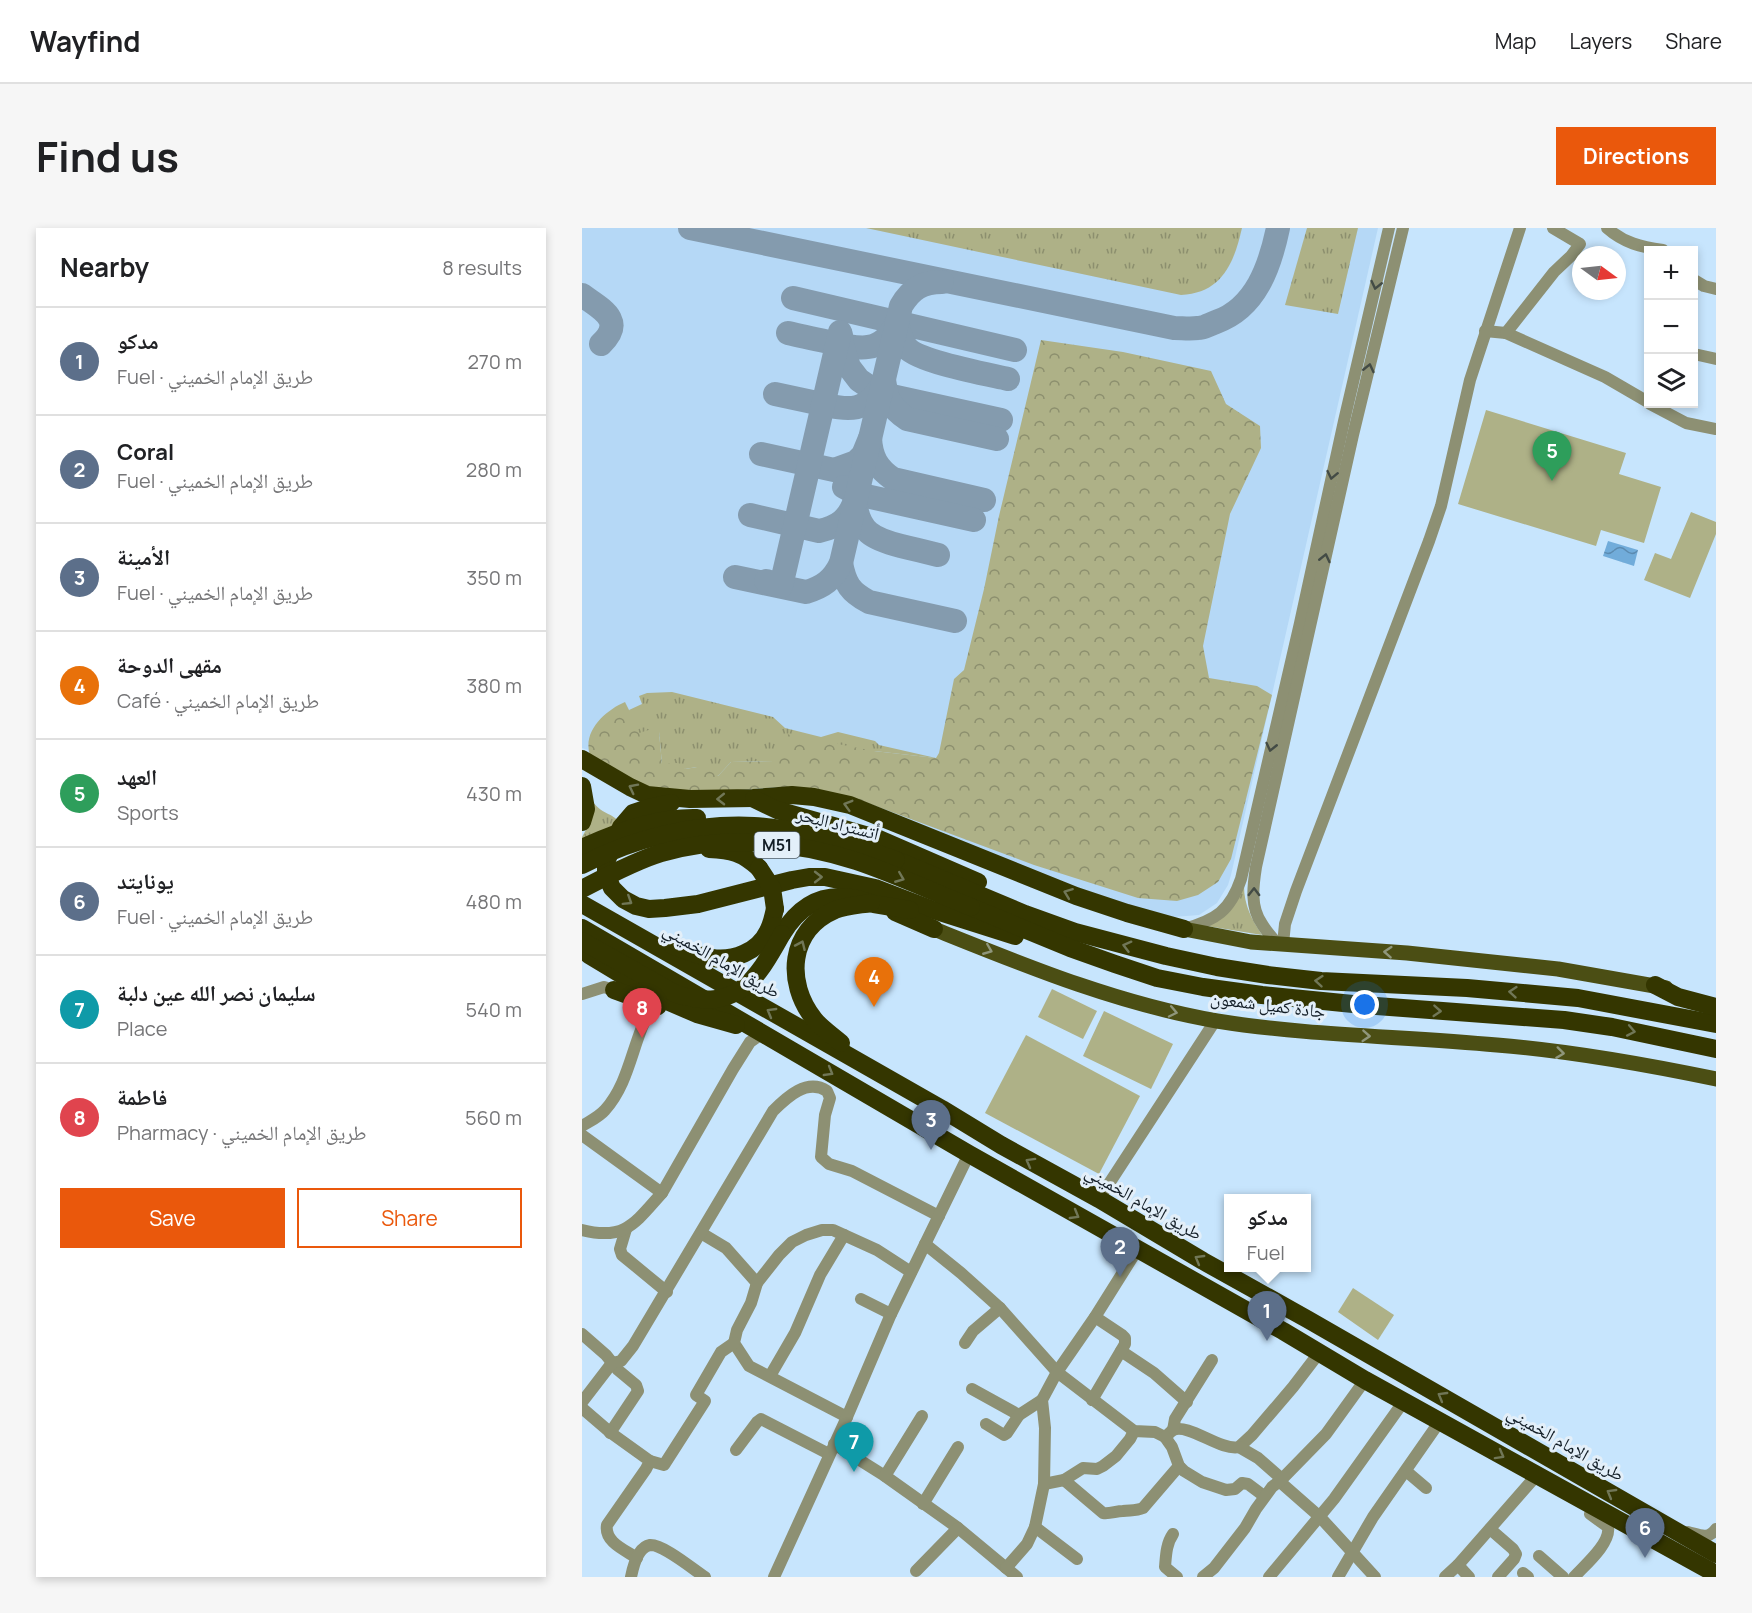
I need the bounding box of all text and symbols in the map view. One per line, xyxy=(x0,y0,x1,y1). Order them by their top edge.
text: Wayfind xyxy=(30,22,140,60)
text: Map xyxy=(1495,27,1536,55)
text: Layers xyxy=(1569,27,1632,55)
text: Share xyxy=(1665,27,1722,55)
text: Find us xyxy=(36,127,179,185)
button: Directions xyxy=(1556,127,1716,185)
north arrow xyxy=(1572,246,1626,300)
map controls xyxy=(1644,246,1698,408)
button: + xyxy=(1644,246,1698,300)
text: Nearby xyxy=(60,249,149,285)
text: 8 results xyxy=(442,254,522,281)
one-way arrow xyxy=(1370,280,1383,290)
button: − xyxy=(1644,300,1698,354)
text: مدكو xyxy=(117,326,159,356)
text: 1 xyxy=(75,348,84,375)
text: 270 m xyxy=(467,348,522,375)
button: layers xyxy=(1644,354,1698,408)
text: Fuel · طريق الإمام الخميني xyxy=(117,363,313,390)
one-way arrow xyxy=(1362,363,1375,373)
pin: 5 xyxy=(1532,432,1572,481)
text: Coral xyxy=(117,437,174,467)
text: 2 xyxy=(74,456,85,483)
text: 280 m xyxy=(466,456,522,483)
text: Fuel · طريق الإمام الخميني xyxy=(117,467,313,494)
one-way arrow xyxy=(1326,470,1339,480)
text: الأمينة xyxy=(117,542,170,572)
one-way arrow xyxy=(1318,553,1331,563)
text: 3 xyxy=(74,564,85,591)
text: 350 m xyxy=(466,564,522,591)
text: Fuel · طريق الإمام الخميني xyxy=(117,579,313,606)
text: مقهى الدوحة xyxy=(117,650,222,680)
text: 4 xyxy=(73,672,86,699)
text: 380 m xyxy=(466,672,522,699)
text: Café · طريق الإمام الخميني xyxy=(117,687,319,714)
one-way arrow xyxy=(1266,742,1279,752)
text: العهد xyxy=(117,762,157,792)
text: 5 xyxy=(74,780,85,807)
text: 430 m xyxy=(466,780,522,807)
one-way arrow xyxy=(629,784,640,796)
one-way arrow xyxy=(717,793,726,805)
text: Sports xyxy=(117,799,179,826)
one-way arrow xyxy=(843,800,854,812)
street label: أتستراد البحر xyxy=(793,801,882,845)
road number: M51 xyxy=(754,832,800,858)
text: يونايتد xyxy=(117,866,174,896)
one-way arrow xyxy=(813,871,822,883)
one-way arrow xyxy=(893,871,904,883)
one-way arrow xyxy=(1063,887,1074,900)
one-way arrow xyxy=(1248,887,1260,896)
text: 6 xyxy=(73,888,86,915)
text: 480 m xyxy=(465,888,522,915)
one-way arrow xyxy=(622,893,632,905)
text: Fuel · طريق الإمام الخميني xyxy=(117,903,313,930)
street label: طريق الإمام الخميني xyxy=(658,917,785,1006)
one-way arrow xyxy=(794,940,806,951)
one-way arrow xyxy=(1122,940,1132,953)
one-way arrow xyxy=(982,943,993,956)
one-way arrow xyxy=(1384,945,1393,958)
pin: 4 xyxy=(854,958,894,1007)
one-way arrow xyxy=(1314,975,1323,988)
text: سليمان نصر الله عين دلبة xyxy=(117,978,316,1008)
street label: جادة كميل شمعون xyxy=(1209,985,1327,1023)
one-way arrow xyxy=(1509,985,1518,998)
pin: 8 xyxy=(622,988,662,1038)
your location xyxy=(1350,990,1379,1019)
text: 7 xyxy=(74,996,85,1023)
text: 540 m xyxy=(466,996,522,1023)
one-way arrow xyxy=(1168,1004,1178,1017)
one-way arrow xyxy=(1432,1004,1441,1017)
one-way arrow xyxy=(767,1008,777,1020)
text: Place xyxy=(117,1015,167,1042)
one-way arrow xyxy=(1625,1023,1635,1036)
one-way arrow xyxy=(1362,1029,1371,1042)
one-way arrow xyxy=(1556,1046,1565,1058)
one-way arrow xyxy=(822,1065,833,1077)
text: فاطمة xyxy=(117,1082,167,1112)
pin: 3 xyxy=(912,1100,950,1150)
text: 8 xyxy=(73,1104,86,1131)
text: 560 m xyxy=(465,1104,522,1131)
text: Pharmacy · طريق الإمام الخميني xyxy=(117,1119,367,1146)
one-way arrow xyxy=(1026,1158,1036,1169)
street label: طريق الإمام الخميني xyxy=(1080,1159,1207,1248)
button: Save xyxy=(60,1188,285,1248)
button: Share xyxy=(297,1188,522,1248)
popup xyxy=(1224,1194,1311,1272)
text: مدكو xyxy=(1247,1202,1288,1232)
one-way arrow xyxy=(1069,1207,1079,1219)
pin: 2 xyxy=(1100,1228,1140,1277)
text: Fuel xyxy=(1247,1239,1285,1266)
one-way arrow xyxy=(1195,1254,1205,1266)
pin: 1 xyxy=(1248,1292,1286,1341)
one-way arrow xyxy=(1438,1392,1448,1404)
street label: طريق الإمام الخميني xyxy=(1502,1400,1629,1489)
pin: 7 xyxy=(834,1422,874,1472)
one-way arrow xyxy=(1494,1448,1505,1460)
one-way arrow xyxy=(1607,1489,1617,1501)
pin: 6 xyxy=(1626,1508,1664,1558)

